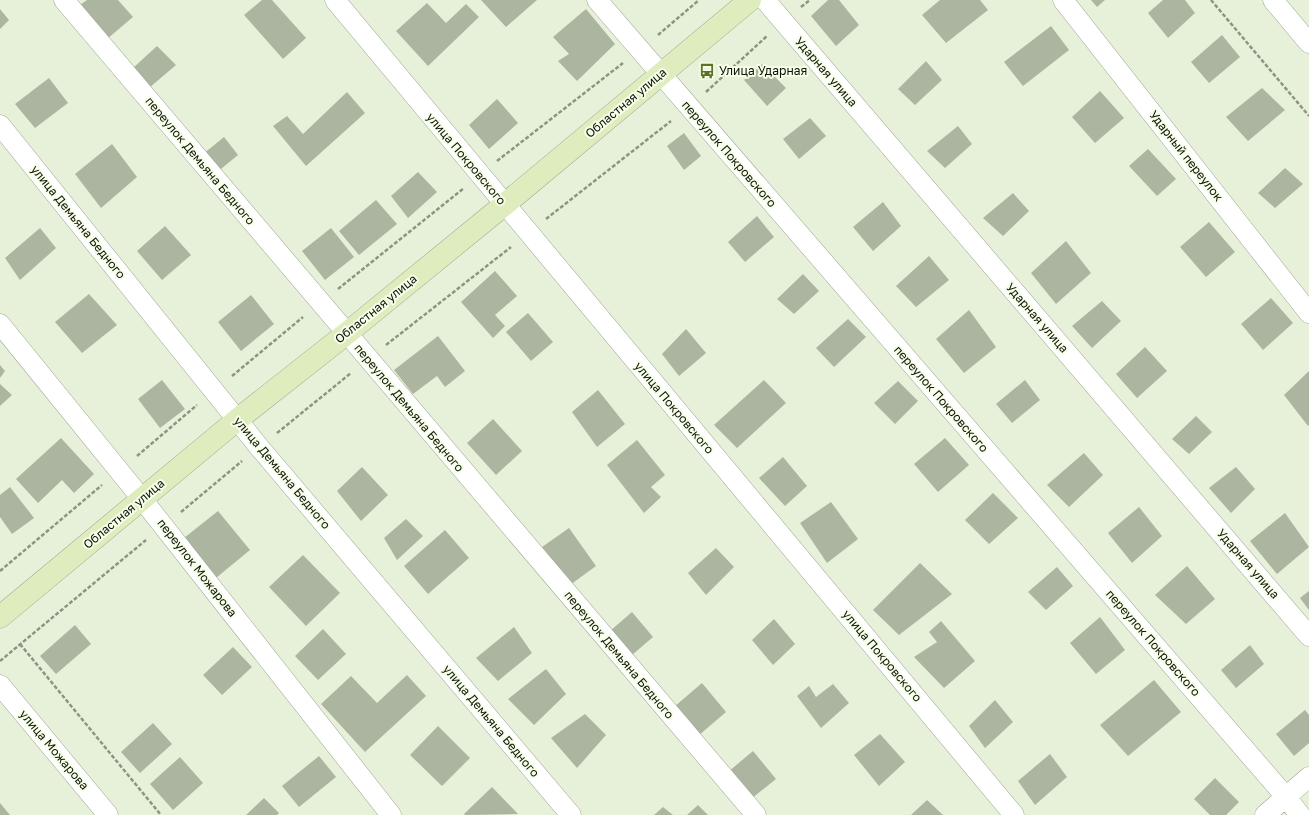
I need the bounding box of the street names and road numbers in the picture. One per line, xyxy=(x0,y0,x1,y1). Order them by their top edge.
street label: Ударная улица xyxy=(792,34,861,110)
street label: Областная улица xyxy=(582,64,669,141)
street label: переулок Демьяна Бедного xyxy=(142,94,258,228)
street label: переулок Покровского xyxy=(679,97,780,210)
street label: Ударный переулок xyxy=(1146,107,1226,204)
street label: улица Покровского xyxy=(423,110,509,208)
street label: улица Демьяна Бедного xyxy=(28,162,129,282)
street label: Областная улица xyxy=(332,271,420,346)
street label: Ударная улица xyxy=(1003,280,1072,356)
street label: переулок Демьяна Бедного xyxy=(351,341,467,475)
street label: переулок Покровского xyxy=(891,342,992,455)
street label: улица Покровского xyxy=(631,359,717,457)
street label: улица Демьяна Бедного xyxy=(231,414,334,532)
street label: Областная улица xyxy=(80,475,167,552)
street label: переулок Можарова xyxy=(154,516,240,620)
street label: Ударная улица xyxy=(1214,526,1283,602)
street label: переулок Покровского xyxy=(1103,586,1204,699)
street label: переулок Демьяна Бедного xyxy=(561,588,677,722)
street label: улица Покровского xyxy=(839,607,925,705)
street label: улица Демьяна Бедного xyxy=(440,662,543,780)
street label: улица Можарова xyxy=(17,707,92,793)

